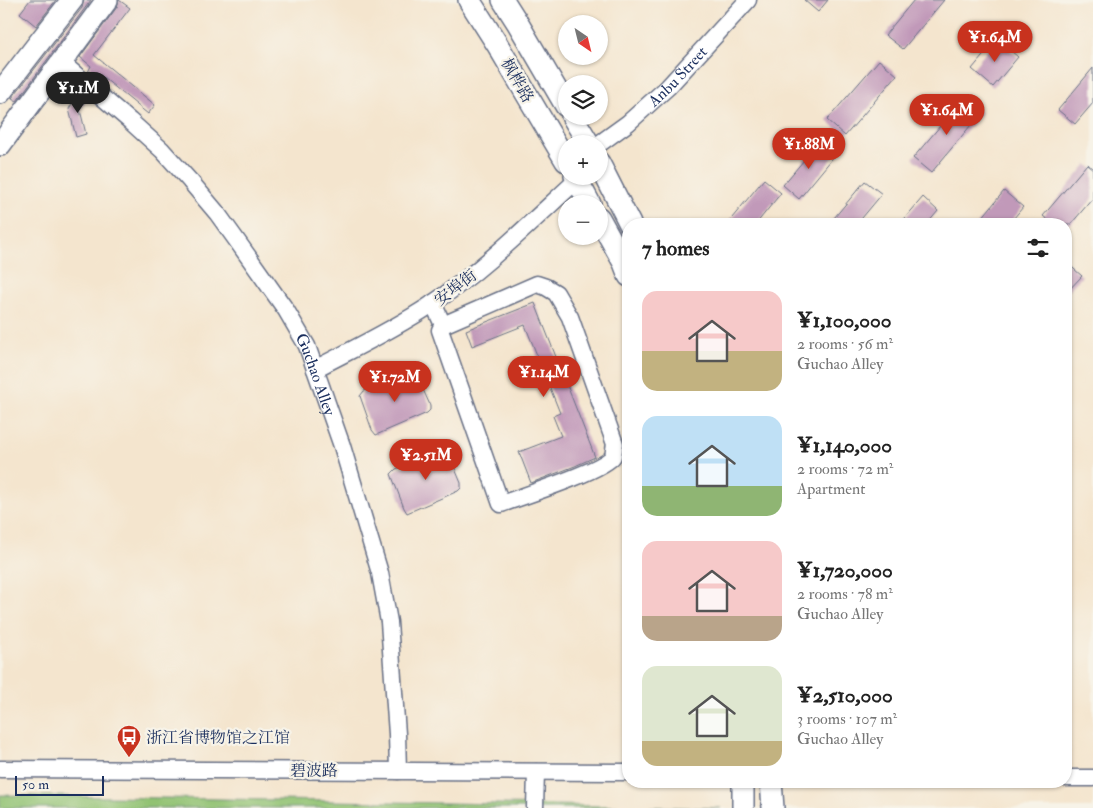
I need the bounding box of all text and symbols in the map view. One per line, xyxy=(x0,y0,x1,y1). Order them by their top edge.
north arrow xyxy=(558,15,608,65)
map controls xyxy=(558,15,608,245)
pin: ¥1.64M xyxy=(954,20,1036,63)
text: ¥1.64M xyxy=(968,27,1022,47)
street label: Anbu Street xyxy=(644,42,712,112)
street label: 枫桦路 xyxy=(496,55,538,106)
pin: ¥1.1M xyxy=(43,72,113,114)
button: layers xyxy=(558,75,608,125)
text: ¥1.1M xyxy=(57,78,99,98)
pin: ¥1.64M xyxy=(906,94,988,136)
text: ¥1.64M xyxy=(920,100,974,120)
pin: ¥1.88M xyxy=(768,128,850,170)
text: ¥1.88M xyxy=(783,134,835,154)
button: + xyxy=(558,135,608,185)
button: − xyxy=(558,195,608,245)
icon: filters xyxy=(1024,234,1052,262)
text: 7 homes xyxy=(642,235,709,262)
street label: 安埠街 xyxy=(430,265,481,310)
text: ¥1,100,000 xyxy=(797,307,891,334)
icon: home xyxy=(682,311,742,371)
street label: Guchao Alley xyxy=(291,330,340,419)
text: 2 rooms · 56 m² xyxy=(797,334,893,354)
text: Guchao Alley xyxy=(797,354,883,374)
pin: ¥1.14M xyxy=(503,356,585,398)
pin: ¥1.72M xyxy=(354,360,436,403)
text: ¥1.14M xyxy=(519,362,569,382)
text: ¥1.72M xyxy=(369,367,421,387)
text: ¥1,140,000 xyxy=(797,432,892,459)
icon: home xyxy=(682,436,742,496)
pin: ¥2.51M xyxy=(385,438,467,481)
text: ¥2.51M xyxy=(400,445,452,465)
text: 2 rooms · 72 m² xyxy=(797,459,893,479)
text: Apartment xyxy=(797,479,865,499)
text: ¥1,720,000 xyxy=(797,557,893,584)
icon: home xyxy=(682,561,742,621)
text: 2 rooms · 78 m² xyxy=(797,584,893,604)
text: Guchao Alley xyxy=(797,604,883,624)
text: ¥2,510,000 xyxy=(797,682,893,709)
icon: home xyxy=(682,686,742,746)
text: 3 rooms · 107 m² xyxy=(797,709,897,729)
bus stop icon: 浙江省博物馆之江馆 xyxy=(116,724,142,758)
place label: 浙江省博物馆之江馆 xyxy=(146,728,290,748)
text: Guchao Alley xyxy=(797,729,883,749)
street label: 碧波路 xyxy=(290,761,338,781)
scale bar xyxy=(15,773,104,796)
text: 50 m xyxy=(22,776,49,793)

